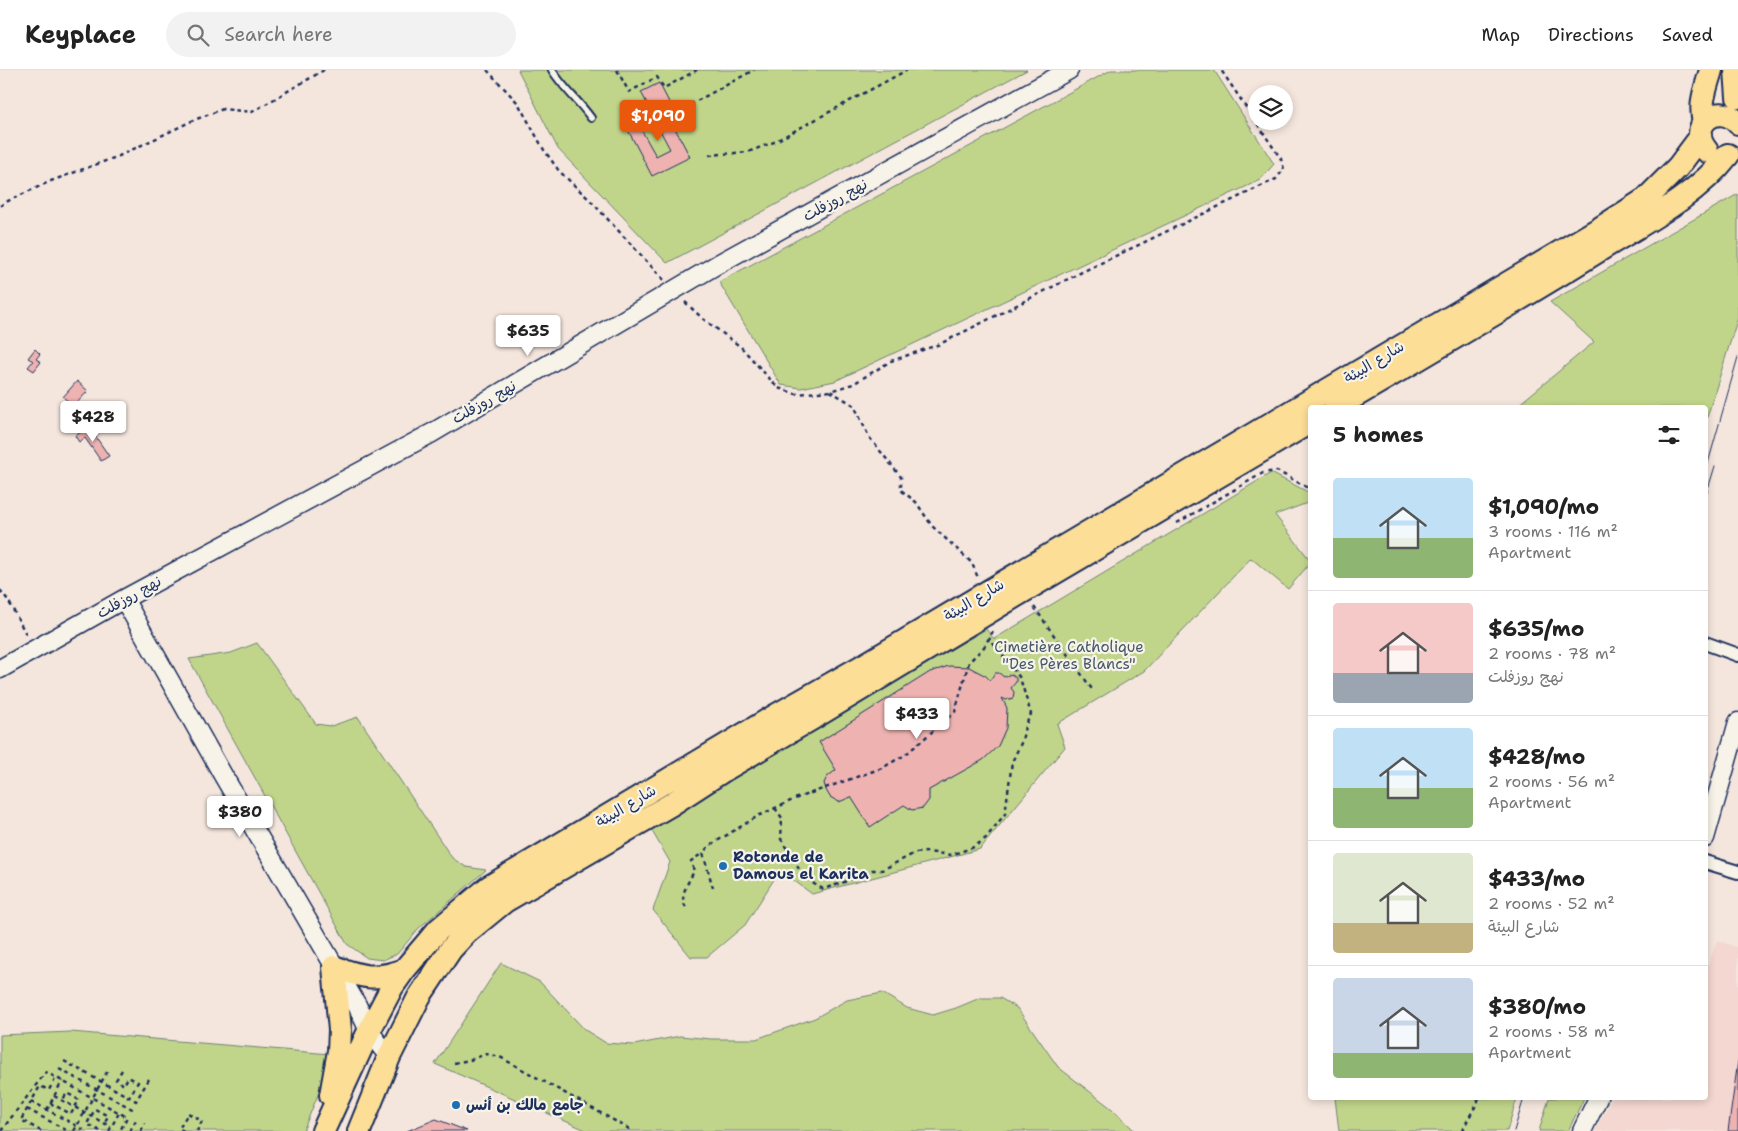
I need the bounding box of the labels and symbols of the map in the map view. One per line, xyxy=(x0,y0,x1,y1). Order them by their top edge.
pin: $1,090 xyxy=(617,100,699,142)
street label: نهج روزفلت xyxy=(799,174,871,226)
pin: $635 xyxy=(498,314,558,357)
street label: شارع البيئة xyxy=(1340,336,1408,388)
street label: نهج روزفلت xyxy=(448,376,520,428)
pin: $428 xyxy=(63,400,123,443)
street label: نهج روزفلت xyxy=(93,571,165,623)
street label: شارع البيئة xyxy=(940,574,1008,626)
park label: Cimetière Catholique "Des Pères Blancs" xyxy=(994,637,1144,674)
pin: $433 xyxy=(887,698,947,740)
street label: شارع البيئة xyxy=(592,780,660,832)
pin: $380 xyxy=(210,796,270,838)
place label: Rotonde de Damous el Karita xyxy=(733,847,869,884)
marker: Rotonde de Damous el Karita xyxy=(717,860,729,872)
place label: جامع مالك بن أنس xyxy=(466,1095,584,1116)
marker: جامع مالك بن أنس xyxy=(450,1099,462,1111)

